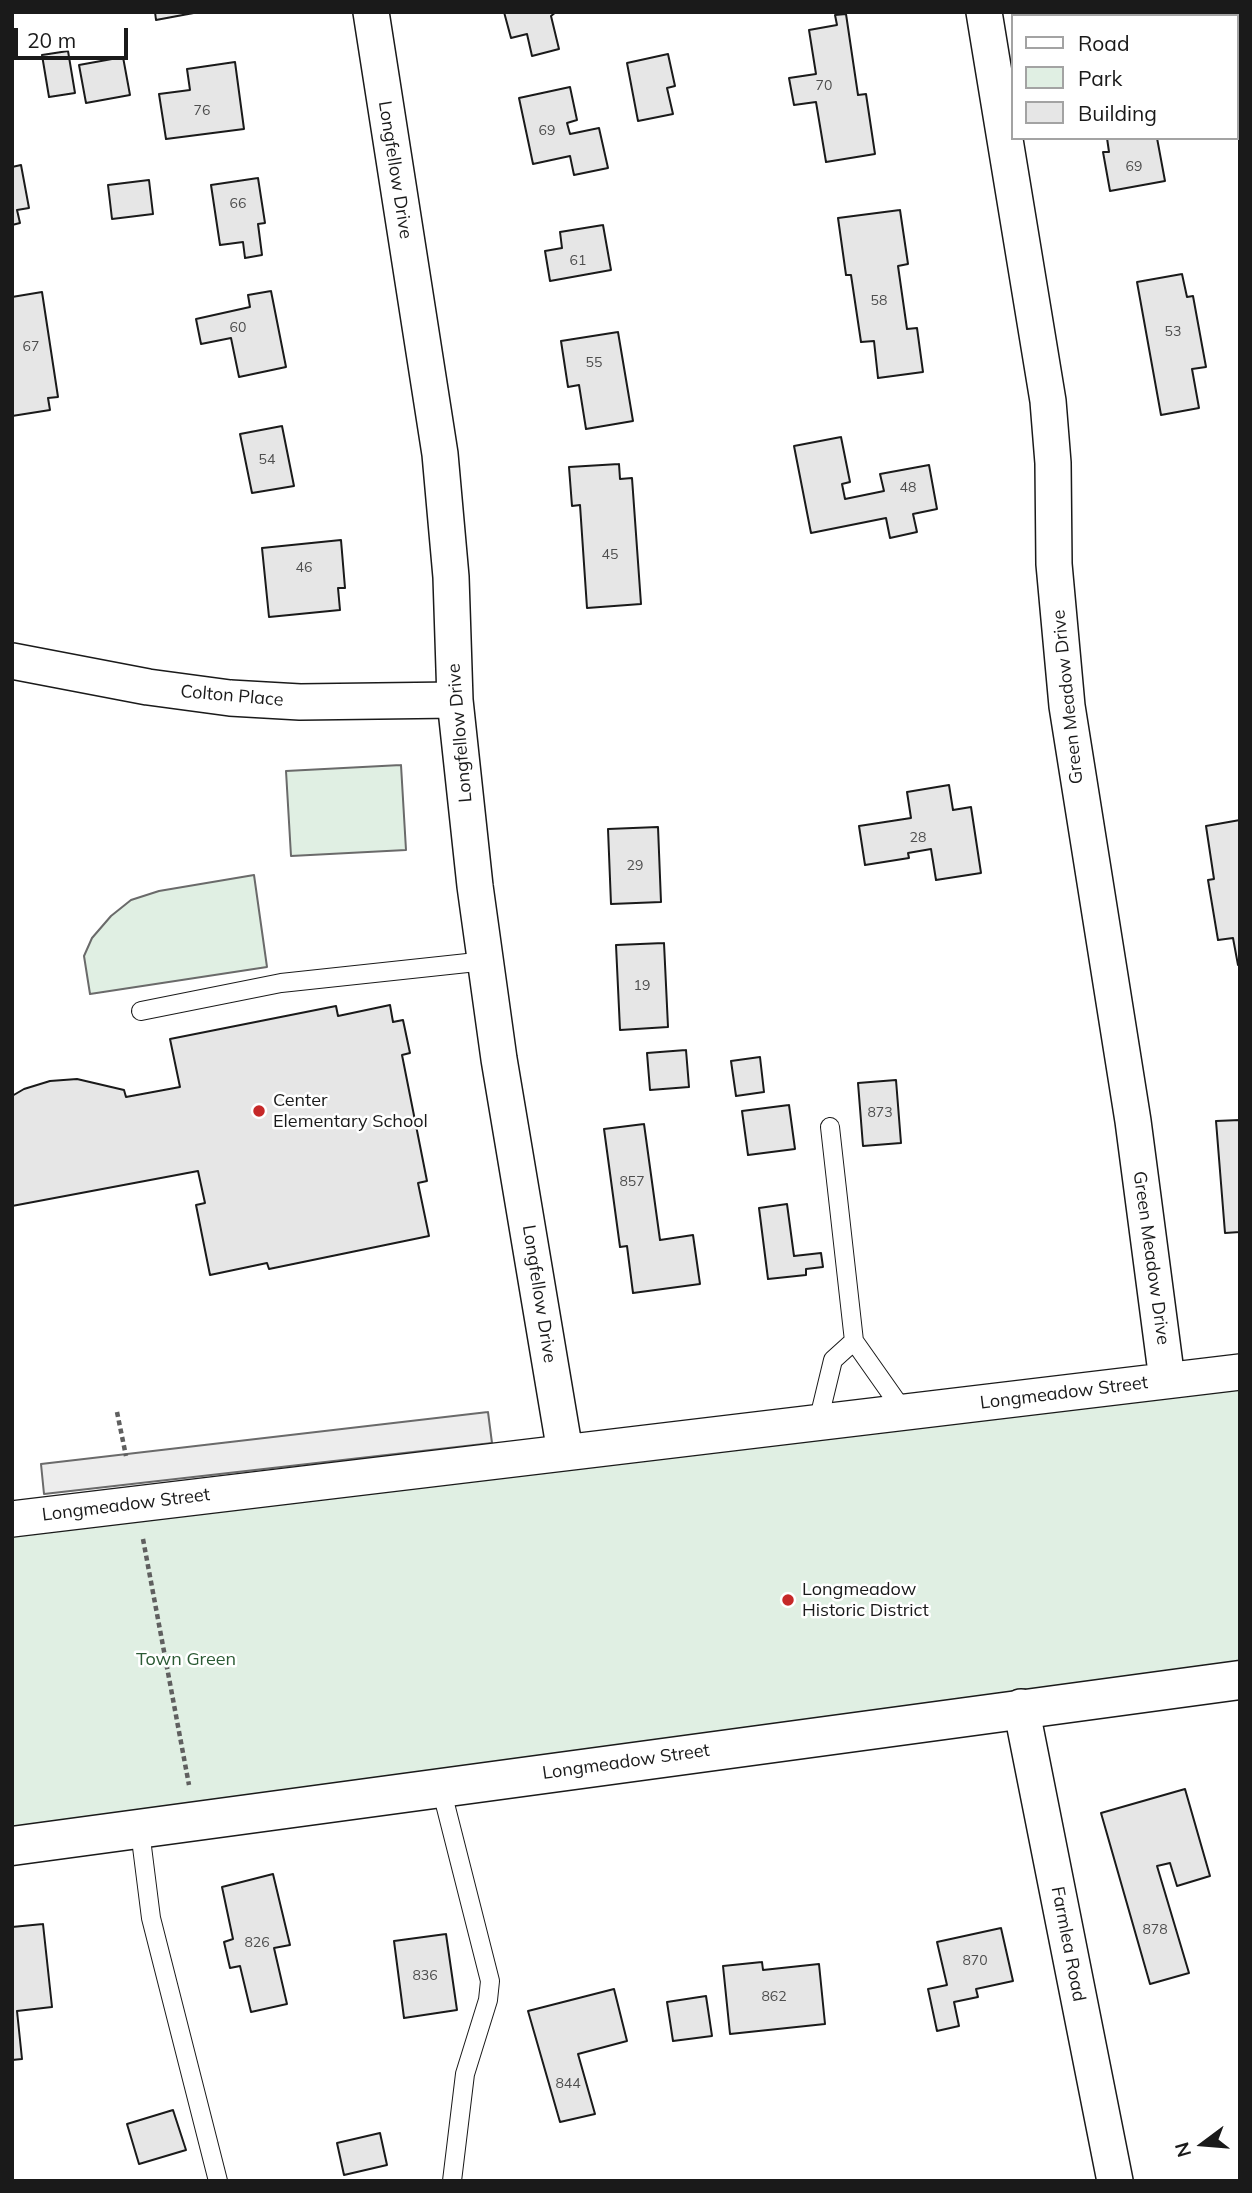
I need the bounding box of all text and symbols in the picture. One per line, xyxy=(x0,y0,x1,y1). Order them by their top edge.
scale bar xyxy=(18,14,131,58)
legend xyxy=(1010,14,1238,140)
text: 20 m xyxy=(27,27,76,53)
text: Road xyxy=(1078,30,1129,56)
text: Park xyxy=(1078,65,1122,91)
house number: 70 xyxy=(816,78,832,94)
street label: Longfellow Drive xyxy=(373,99,417,241)
text: Building xyxy=(1078,100,1157,126)
house number: 76 xyxy=(194,103,210,119)
house number: 69 xyxy=(539,123,555,139)
house number: 69 xyxy=(1126,159,1142,175)
house number: 66 xyxy=(230,196,246,212)
house number: 61 xyxy=(570,253,586,269)
house number: 58 xyxy=(871,293,887,309)
house number: 60 xyxy=(230,320,246,336)
house number: 53 xyxy=(1165,324,1181,340)
house number: 67 xyxy=(23,339,39,355)
house number: 55 xyxy=(586,355,602,371)
house number: 54 xyxy=(259,452,275,468)
house number: 48 xyxy=(900,480,916,496)
house number: 45 xyxy=(602,547,618,563)
house number: 46 xyxy=(296,560,312,576)
street label: Green Meadow Drive xyxy=(1048,609,1088,785)
street label: Longfellow Drive xyxy=(443,663,477,803)
street label: Colton Place xyxy=(180,681,284,711)
house number: 28 xyxy=(910,830,926,846)
house number: 29 xyxy=(627,858,643,874)
house number: 19 xyxy=(634,978,650,994)
place label: Center Elementary School xyxy=(273,1090,428,1132)
marker: Center Elementary School xyxy=(251,1103,267,1119)
house number: 873 xyxy=(867,1105,893,1121)
street label: Green Meadow Drive xyxy=(1128,1170,1174,1346)
house number: 857 xyxy=(619,1174,645,1190)
street label: Longfellow Drive xyxy=(517,1223,561,1365)
street label: Longmeadow Street xyxy=(979,1372,1149,1414)
street label: Longmeadow Street xyxy=(41,1484,211,1526)
place label: Longmeadow Historic District xyxy=(802,1579,929,1622)
marker: Longmeadow Historic District xyxy=(780,1592,796,1608)
park label: Town Green xyxy=(136,1649,236,1671)
street label: Longmeadow Street xyxy=(541,1740,711,1784)
street label: Farmlea Road xyxy=(1046,1885,1090,2003)
house number: 878 xyxy=(1142,1922,1168,1938)
house number: 826 xyxy=(244,1935,270,1951)
house number: 870 xyxy=(962,1953,988,1969)
house number: 836 xyxy=(412,1968,438,1984)
house number: 862 xyxy=(761,1989,787,2005)
house number: 844 xyxy=(555,2076,581,2092)
north arrow xyxy=(1168,2109,1238,2179)
text: N xyxy=(1169,2140,1196,2160)

